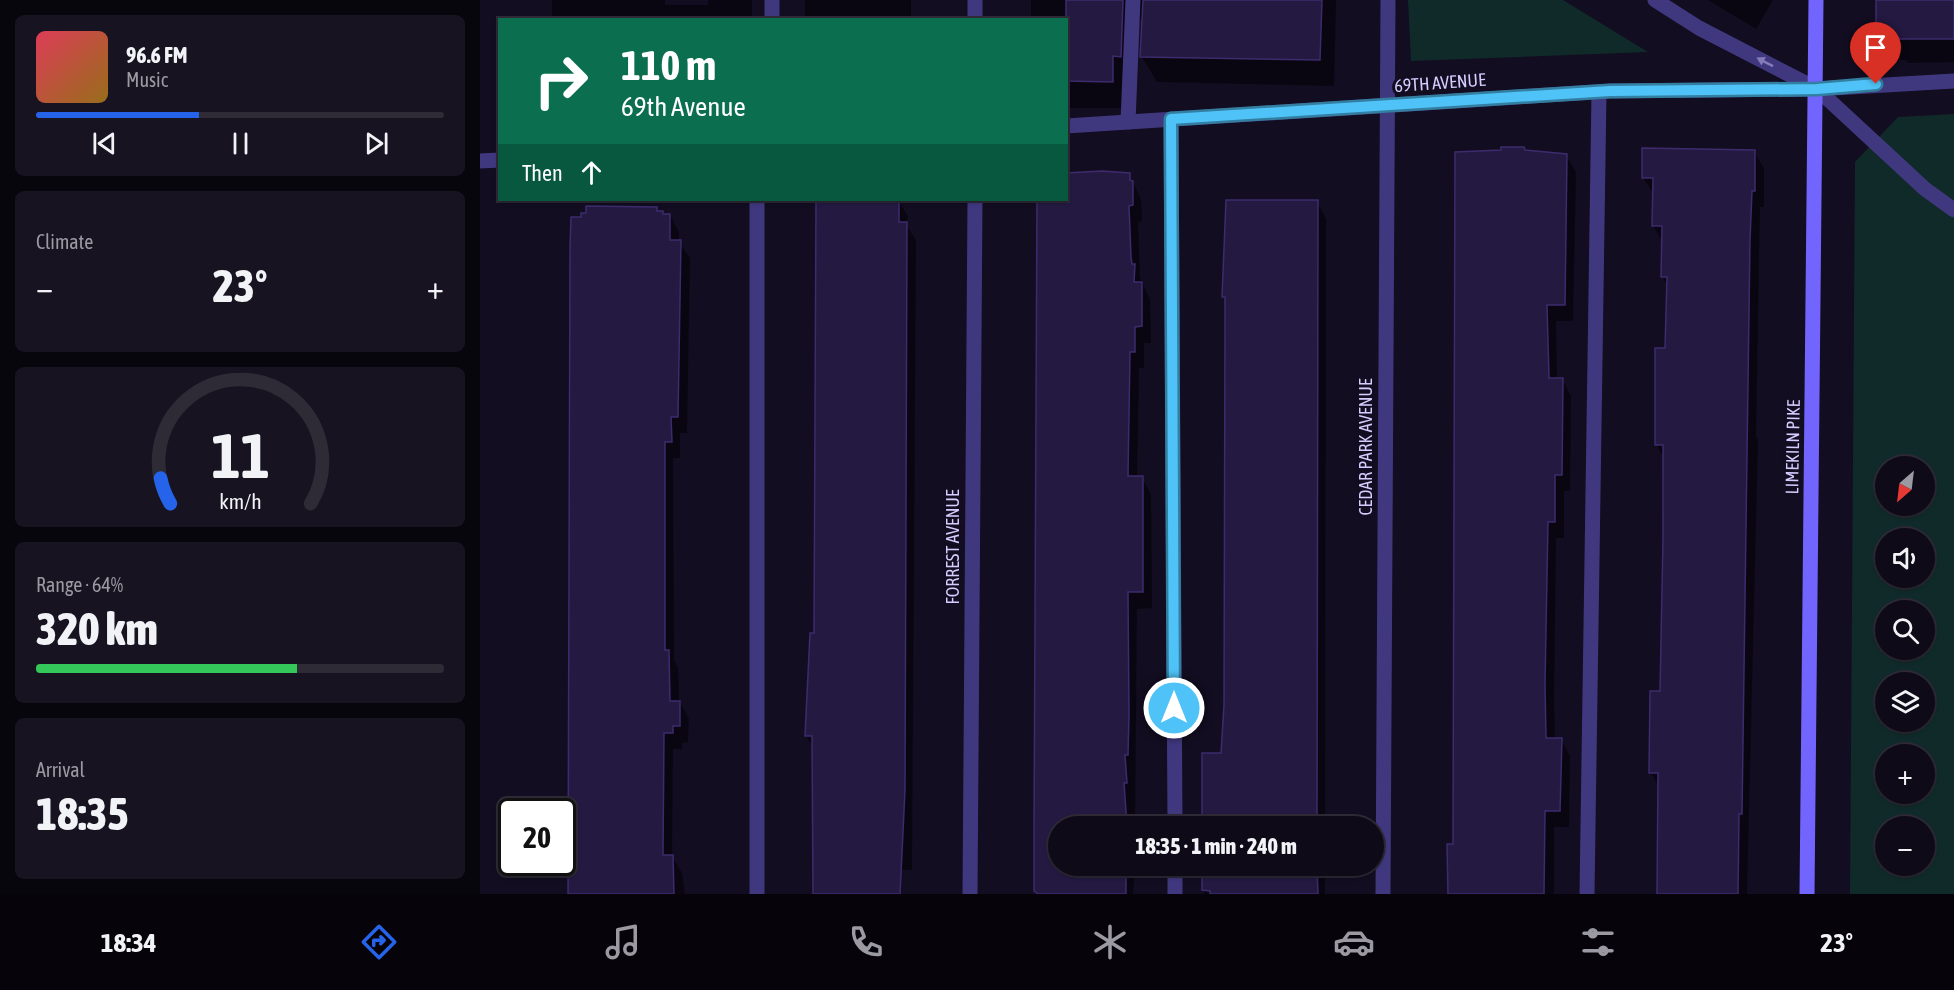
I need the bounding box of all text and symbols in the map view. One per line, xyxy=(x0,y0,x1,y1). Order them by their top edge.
pin xyxy=(1850,22,1901,84)
icon: arrive xyxy=(1859,31,1892,64)
text: 110 m xyxy=(621,41,716,89)
text: 96.6 FM xyxy=(126,42,188,68)
icon: right xyxy=(522,42,600,120)
one-way arrow xyxy=(1756,58,1774,68)
text: Music xyxy=(126,68,168,91)
street label: 69TH AVENUE xyxy=(1394,69,1487,96)
text: 69th Avenue xyxy=(621,91,746,122)
icon: previous xyxy=(88,127,121,160)
icon: pause xyxy=(224,127,257,160)
icon: next xyxy=(360,127,393,160)
icon: ahead xyxy=(575,156,608,189)
text: Then xyxy=(522,160,563,186)
text: Climate xyxy=(36,230,93,253)
text: 23° xyxy=(213,260,267,312)
text: − xyxy=(36,268,53,306)
text: + xyxy=(427,268,444,306)
street label: CEDAR PARK AVENUE xyxy=(1355,378,1376,516)
street label: LIMEKILN PIKE xyxy=(1781,399,1804,494)
text: 11 xyxy=(211,420,269,491)
north arrow xyxy=(1875,456,1935,516)
map controls xyxy=(1875,456,1935,876)
text: km/h xyxy=(219,489,261,514)
street label: FORREST AVENUE xyxy=(942,489,963,605)
button: sound xyxy=(1875,528,1935,588)
text: Range · 64% xyxy=(36,573,123,596)
button: search xyxy=(1875,600,1935,660)
text: 320 km xyxy=(36,603,158,655)
button: layers xyxy=(1875,672,1935,732)
position arrow xyxy=(1142,676,1206,740)
button: + xyxy=(1875,744,1935,804)
text: Arrival xyxy=(36,758,85,781)
text: 18:35 xyxy=(36,788,129,840)
speed limit sign: 20 xyxy=(498,798,576,876)
button: − xyxy=(1875,816,1935,876)
text: 18:35 · 1 min · 240 m xyxy=(1135,833,1297,859)
icon: directions xyxy=(358,921,400,963)
icon: music xyxy=(602,921,644,963)
icon: phone xyxy=(845,921,887,963)
icon: climate xyxy=(1089,921,1131,963)
icon: car xyxy=(1333,921,1375,963)
icon: filters xyxy=(1577,921,1619,963)
text: 18:34 xyxy=(101,927,156,958)
text: 23° xyxy=(1820,927,1853,958)

